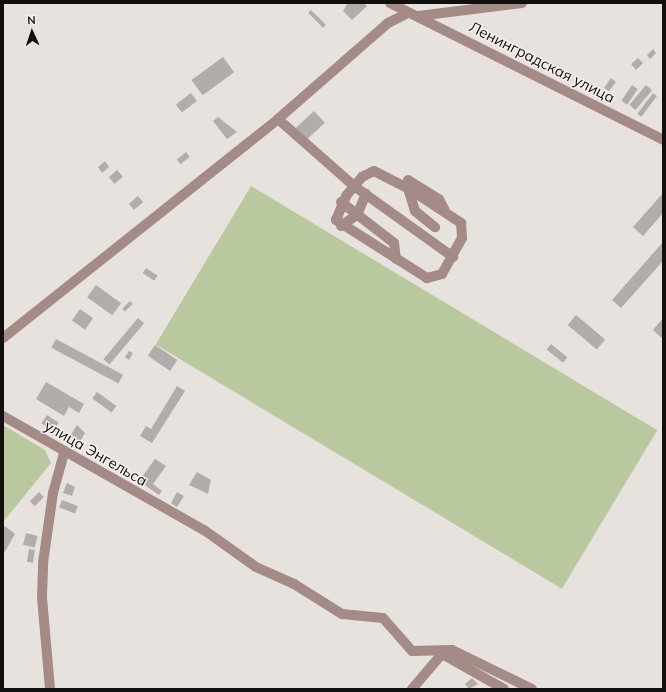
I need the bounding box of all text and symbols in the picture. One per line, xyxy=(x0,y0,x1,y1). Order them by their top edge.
north arrow xyxy=(12,12,52,52)
text: N xyxy=(27,13,36,27)
street label: Ленинградская улица xyxy=(466,17,618,107)
street label: улица Энгельса xyxy=(41,416,151,490)

